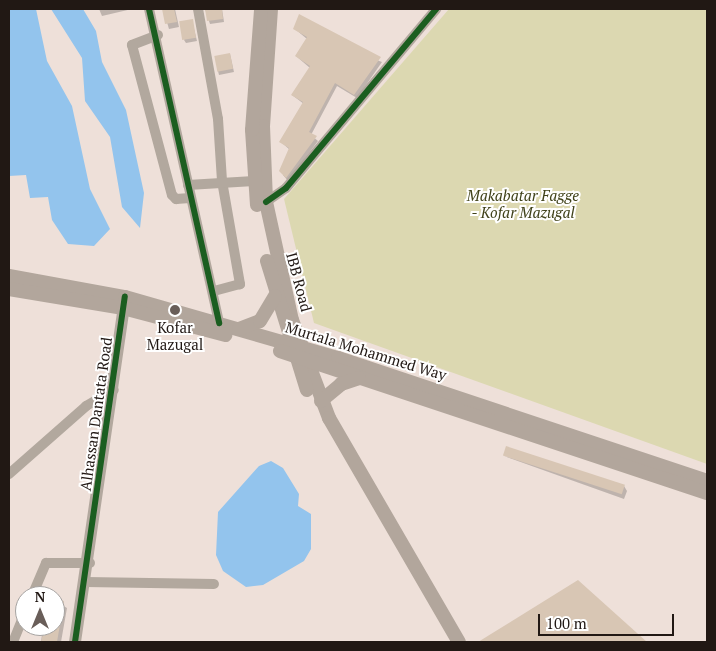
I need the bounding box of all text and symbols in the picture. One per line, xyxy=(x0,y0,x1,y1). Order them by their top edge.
park label: Makabatar Fagge - Kofar Mazugal xyxy=(467,186,579,221)
street label: IBB Road xyxy=(282,250,316,314)
marker: Kofar Mazugal xyxy=(169,304,181,316)
place label: Kofar Mazugal xyxy=(147,318,203,353)
street label: Murtala Mohammed Way xyxy=(283,318,449,384)
street label: Alhassan Dantata Road xyxy=(76,336,116,492)
north arrow xyxy=(15,586,65,636)
text: N xyxy=(35,587,45,606)
scale bar xyxy=(541,604,677,636)
text: 100 m xyxy=(546,613,587,633)

